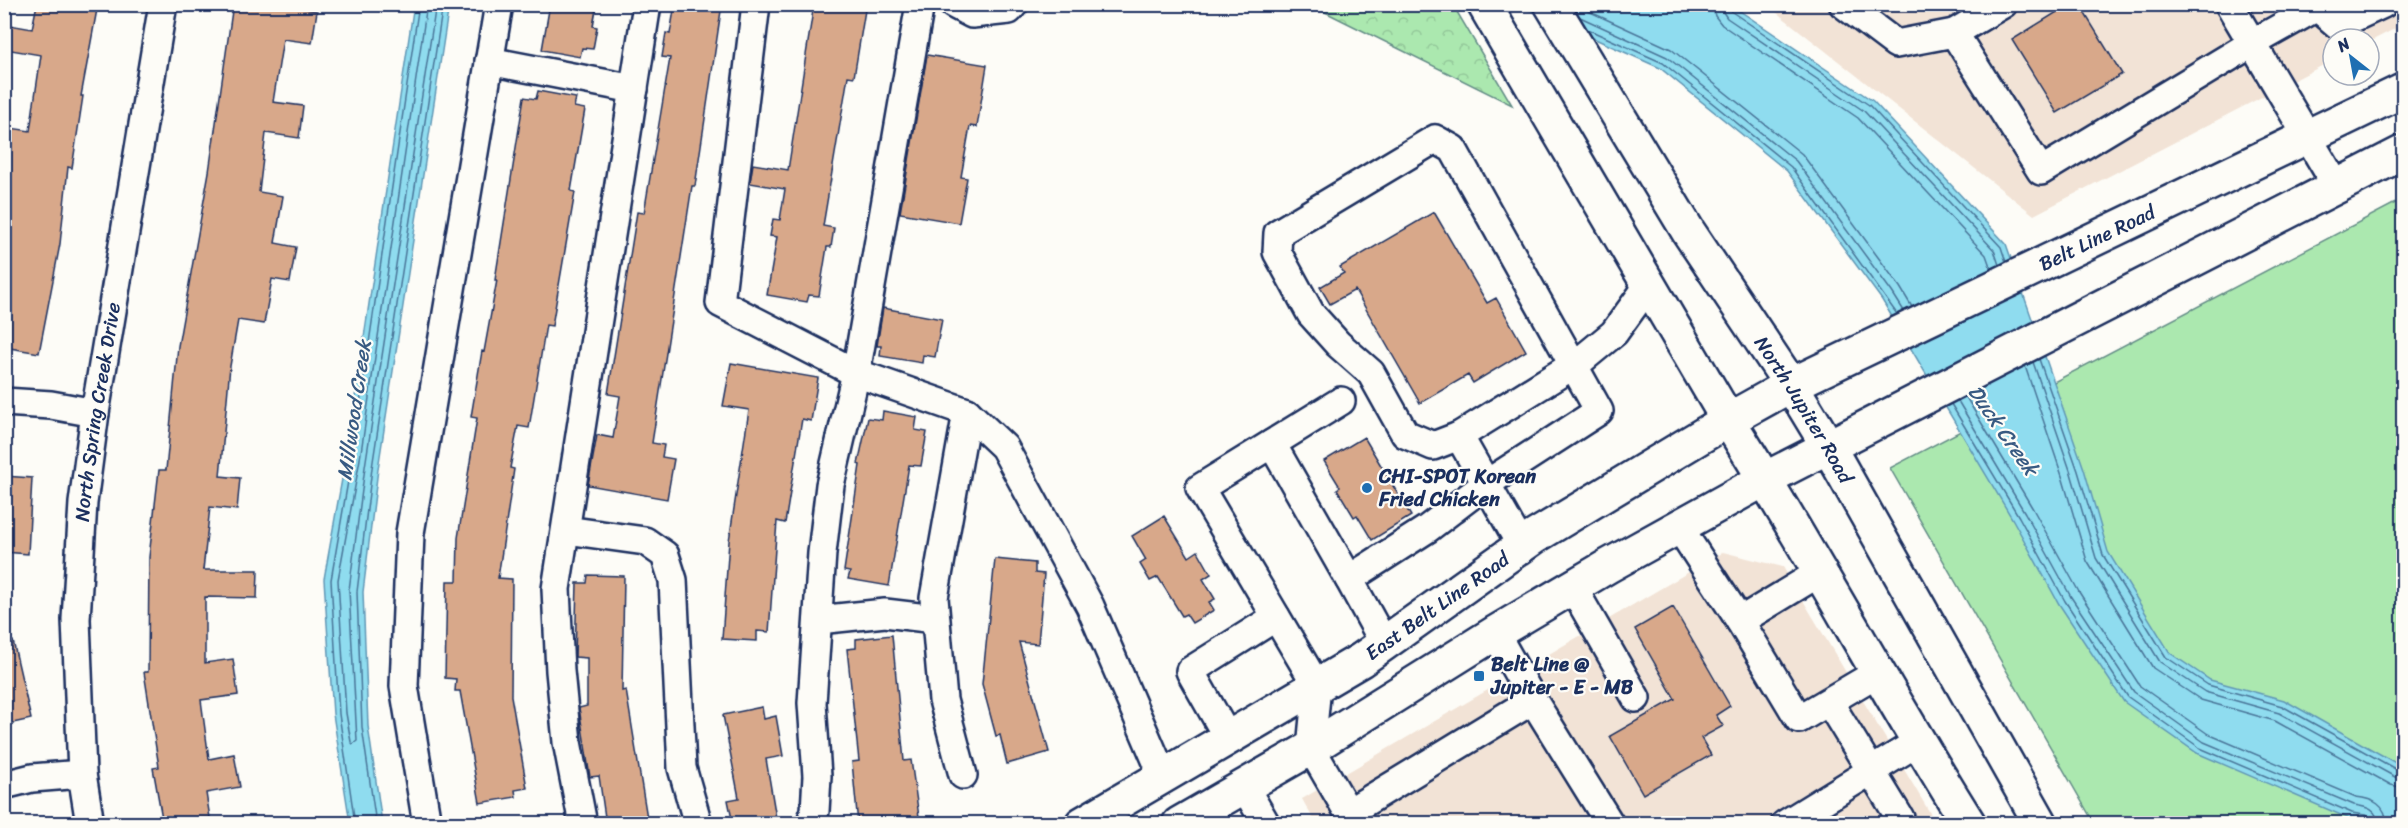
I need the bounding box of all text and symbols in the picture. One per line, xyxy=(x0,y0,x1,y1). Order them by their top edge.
north arrow xyxy=(2321,27,2381,87)
text: N xyxy=(2330,29,2357,60)
street label: Belt Line Road xyxy=(2033,195,2163,281)
street label: North Spring Creek Drive xyxy=(65,300,131,523)
street label: North Jupiter Road xyxy=(1745,329,1863,491)
water label: Millwood Creek xyxy=(325,335,383,483)
water label: Duck Creek xyxy=(1957,376,2050,486)
place label: CHI-SPOT Korean Fried Chicken xyxy=(1378,459,1536,517)
marker: CHI-SPOT Korean Fried Chicken xyxy=(1360,481,1374,495)
street label: East Belt Line Road xyxy=(1358,542,1518,670)
place label: Belt Line @ Jupiter - E - MB xyxy=(1490,647,1634,705)
marker: Belt Line @ Jupiter - E - MB xyxy=(1472,669,1486,683)

